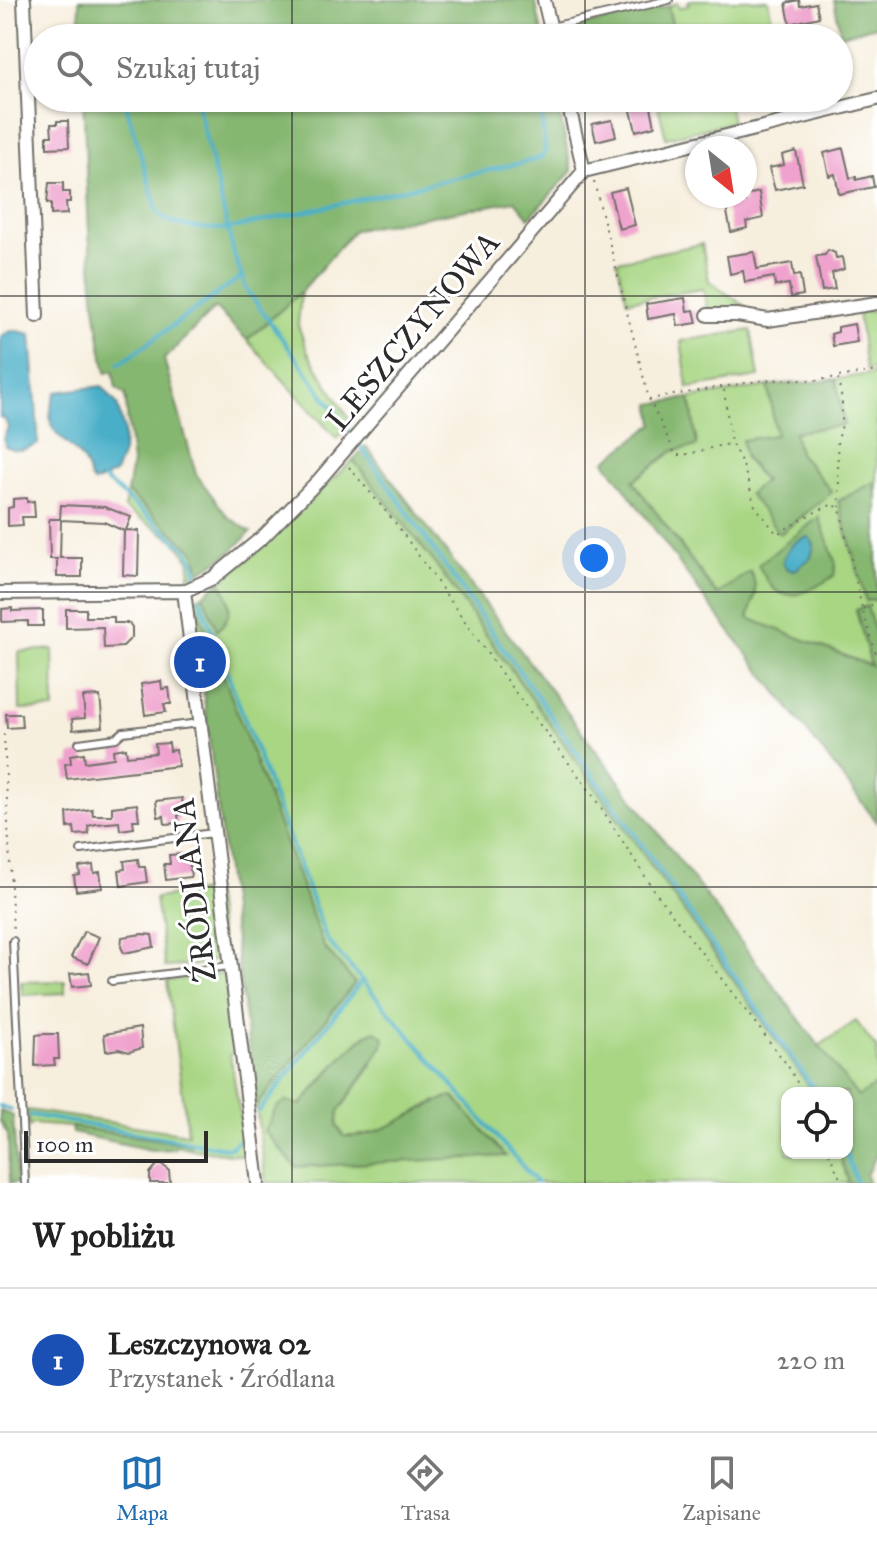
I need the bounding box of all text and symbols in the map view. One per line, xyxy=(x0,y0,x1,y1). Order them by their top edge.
search box xyxy=(24,24,853,112)
icon: search xyxy=(52,46,96,90)
text: Szukaj tutaj xyxy=(116,50,261,86)
north arrow xyxy=(685,136,757,208)
street label: LESZCZYNOWA xyxy=(318,223,508,439)
your location xyxy=(574,538,614,578)
pin: 1 xyxy=(174,632,226,692)
street label: ŹRÓDLANA xyxy=(161,795,225,985)
map controls xyxy=(781,1087,853,1159)
button: locate xyxy=(781,1087,853,1159)
scale bar xyxy=(24,1127,208,1163)
text: 100 m xyxy=(36,1131,93,1158)
text: W pobliżu xyxy=(32,1215,175,1256)
text: Leszczynowa 02 xyxy=(108,1326,310,1362)
text: 1 xyxy=(53,1344,63,1376)
text: 220 m xyxy=(777,1344,845,1376)
text: Przystanek · Źródlana xyxy=(108,1362,335,1394)
tab: Mapa xyxy=(116,1451,168,1526)
tab: Trasa xyxy=(401,1451,450,1526)
tab: Zapisane xyxy=(682,1451,761,1526)

